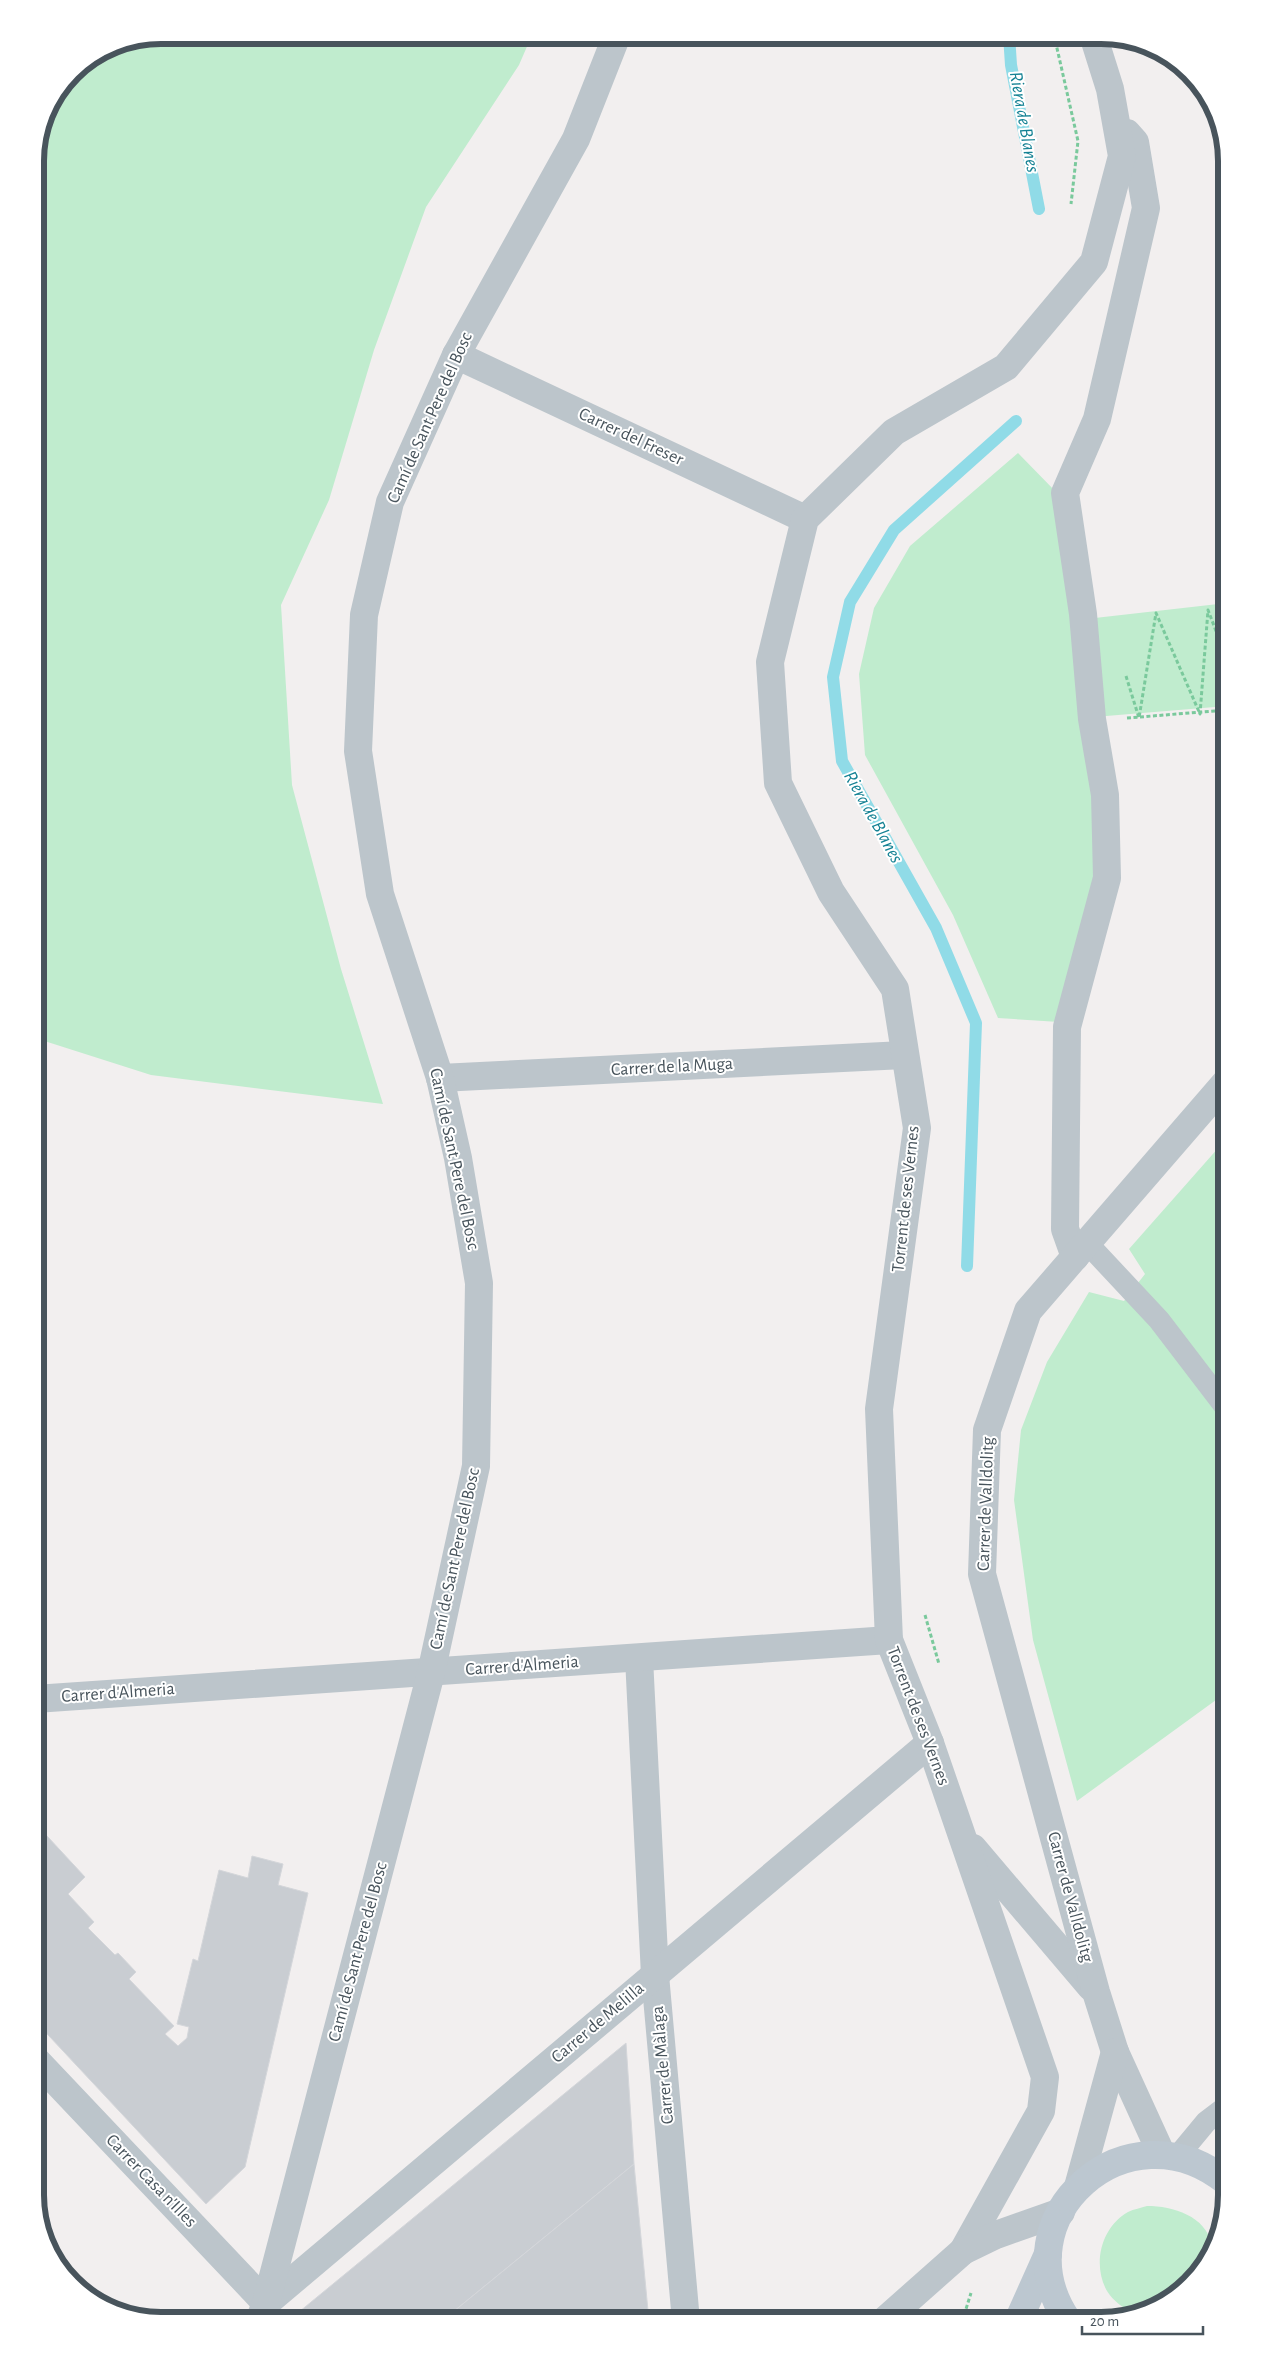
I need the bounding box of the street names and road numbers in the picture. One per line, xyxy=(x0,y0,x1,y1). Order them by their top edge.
street label: Camí de Sant Pere del Bosc xyxy=(384,330,476,506)
street label: Carrer del Freser xyxy=(576,405,686,469)
street label: Carrer de la Muga xyxy=(610,1055,734,1079)
street label: Camí de Sant Pere del Bosc xyxy=(426,1067,482,1251)
street label: Torrent de ses Vernes xyxy=(889,1125,923,1273)
street label: Carrer de Valldolitg xyxy=(975,1436,997,1571)
street label: Camí de Sant Pere del Bosc xyxy=(427,1467,483,1651)
street label: Torrent de ses Vernes xyxy=(883,1644,953,1788)
street label: Carrer d'Almeria xyxy=(465,1653,579,1679)
street label: Carrer d'Almeria xyxy=(61,1680,175,1706)
street label: Carrer de Valldolitg xyxy=(1044,1830,1096,1964)
street label: Camí de Sant Pere del Bosc xyxy=(325,1860,391,2044)
street label: Carrer de Melilla xyxy=(548,1979,648,2067)
street label: Carrer de Màlaga xyxy=(649,2005,677,2125)
street label: Carrer Casa n'Illes xyxy=(102,2131,200,2231)

